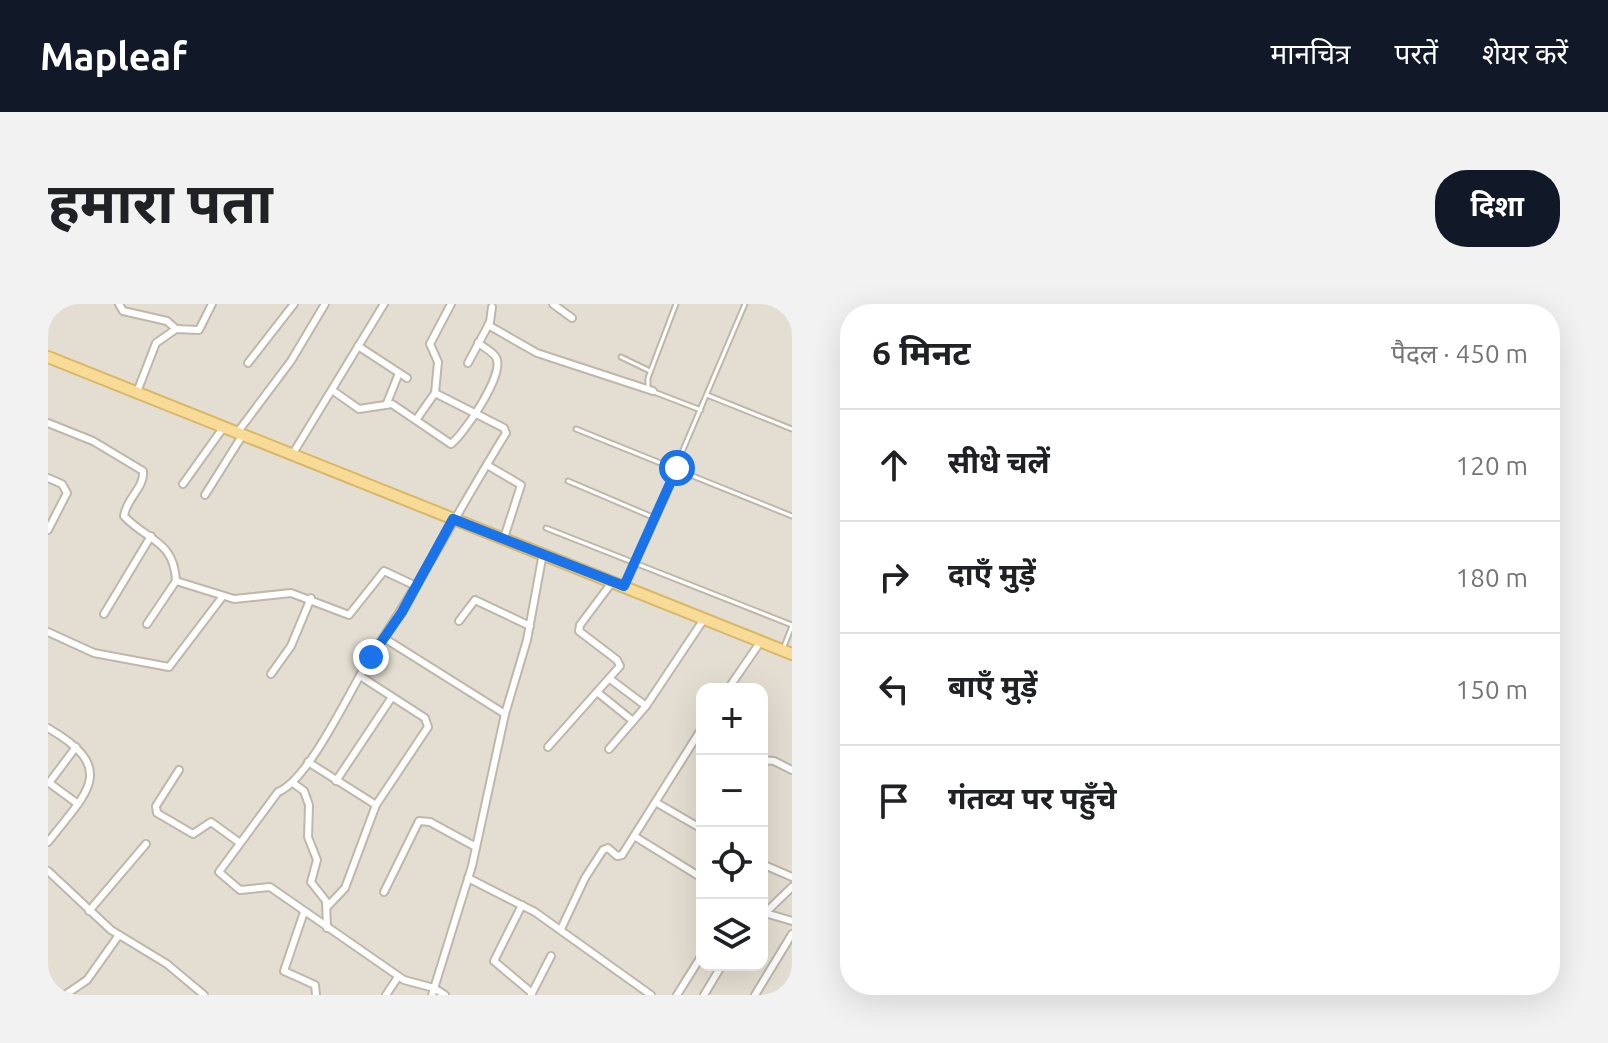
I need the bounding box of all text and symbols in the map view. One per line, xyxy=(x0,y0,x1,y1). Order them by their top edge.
text: Mapleaf xyxy=(40,35,187,77)
text: मानचित्र xyxy=(1271,38,1351,69)
text: परतें xyxy=(1395,38,1438,69)
text: शेयर करें xyxy=(1482,38,1568,69)
button: दिशा xyxy=(1435,170,1560,247)
text: हमारा पता xyxy=(48,171,273,234)
text: 6 मिनट xyxy=(872,333,971,371)
text: पैदल · 450 m xyxy=(1391,339,1528,368)
icon: ahead xyxy=(872,443,916,487)
text: सीधे चलें xyxy=(948,445,1050,479)
route start xyxy=(659,450,695,486)
text: 120 m xyxy=(1456,451,1528,480)
icon: right xyxy=(872,555,916,599)
text: दाएँ मुड़ें xyxy=(948,557,1036,591)
text: 180 m xyxy=(1456,563,1528,592)
route end xyxy=(353,639,389,675)
icon: left xyxy=(872,667,916,711)
text: बाएँ मुड़ें xyxy=(948,669,1037,703)
text: 150 m xyxy=(1456,675,1528,704)
map controls xyxy=(696,683,768,971)
button: + xyxy=(696,683,768,755)
button: − xyxy=(696,755,768,827)
icon: arrive xyxy=(872,779,916,823)
text: गंतव्य पर पहुँचे xyxy=(948,781,1116,815)
button: locate xyxy=(696,827,768,899)
button: layers xyxy=(696,899,768,971)

